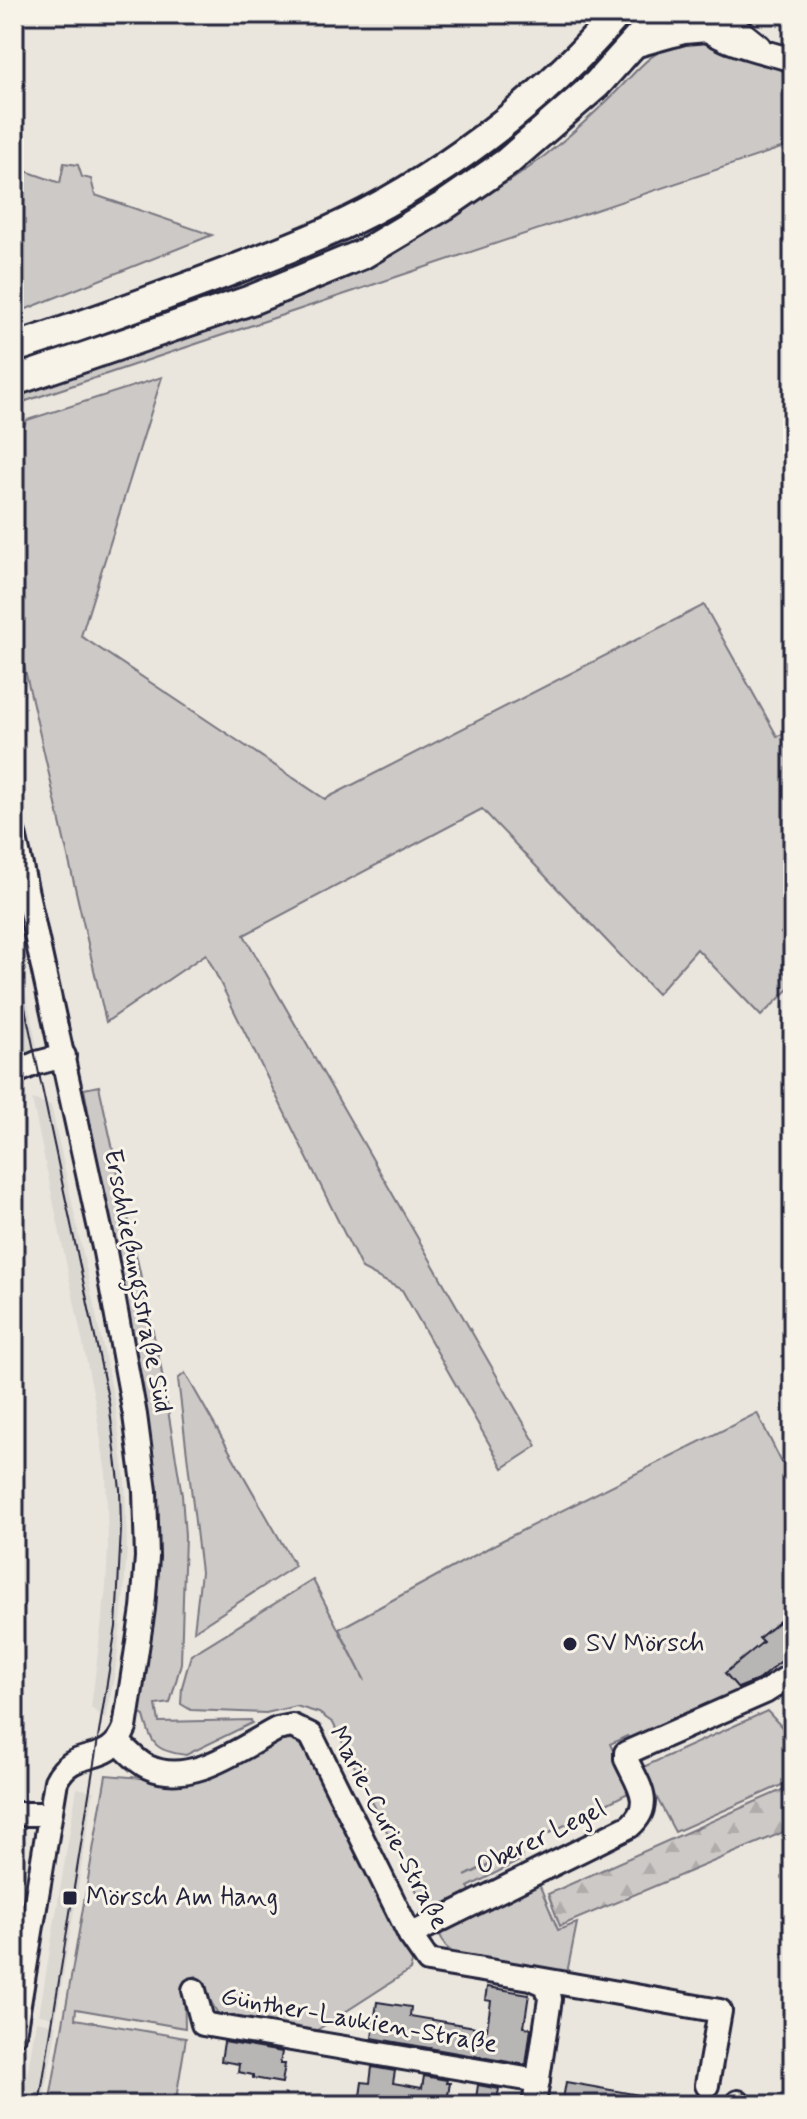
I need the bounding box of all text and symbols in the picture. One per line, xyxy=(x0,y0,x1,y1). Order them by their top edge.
street label: Erschließungsstraße Süd xyxy=(92,1146,179,1416)
place label: SV Mörsch xyxy=(586,1627,704,1661)
marker: SV Mörsch xyxy=(561,1635,579,1653)
street label: Marie-Curie-Straße xyxy=(320,1721,456,1936)
street label: Oberer Legel xyxy=(470,1792,612,1884)
place label: Mörsch Am Hang xyxy=(86,1881,278,1915)
marker: Mörsch Am Hang xyxy=(61,1889,79,1907)
street label: Günther-Laukien-Straße xyxy=(218,1980,500,2062)

